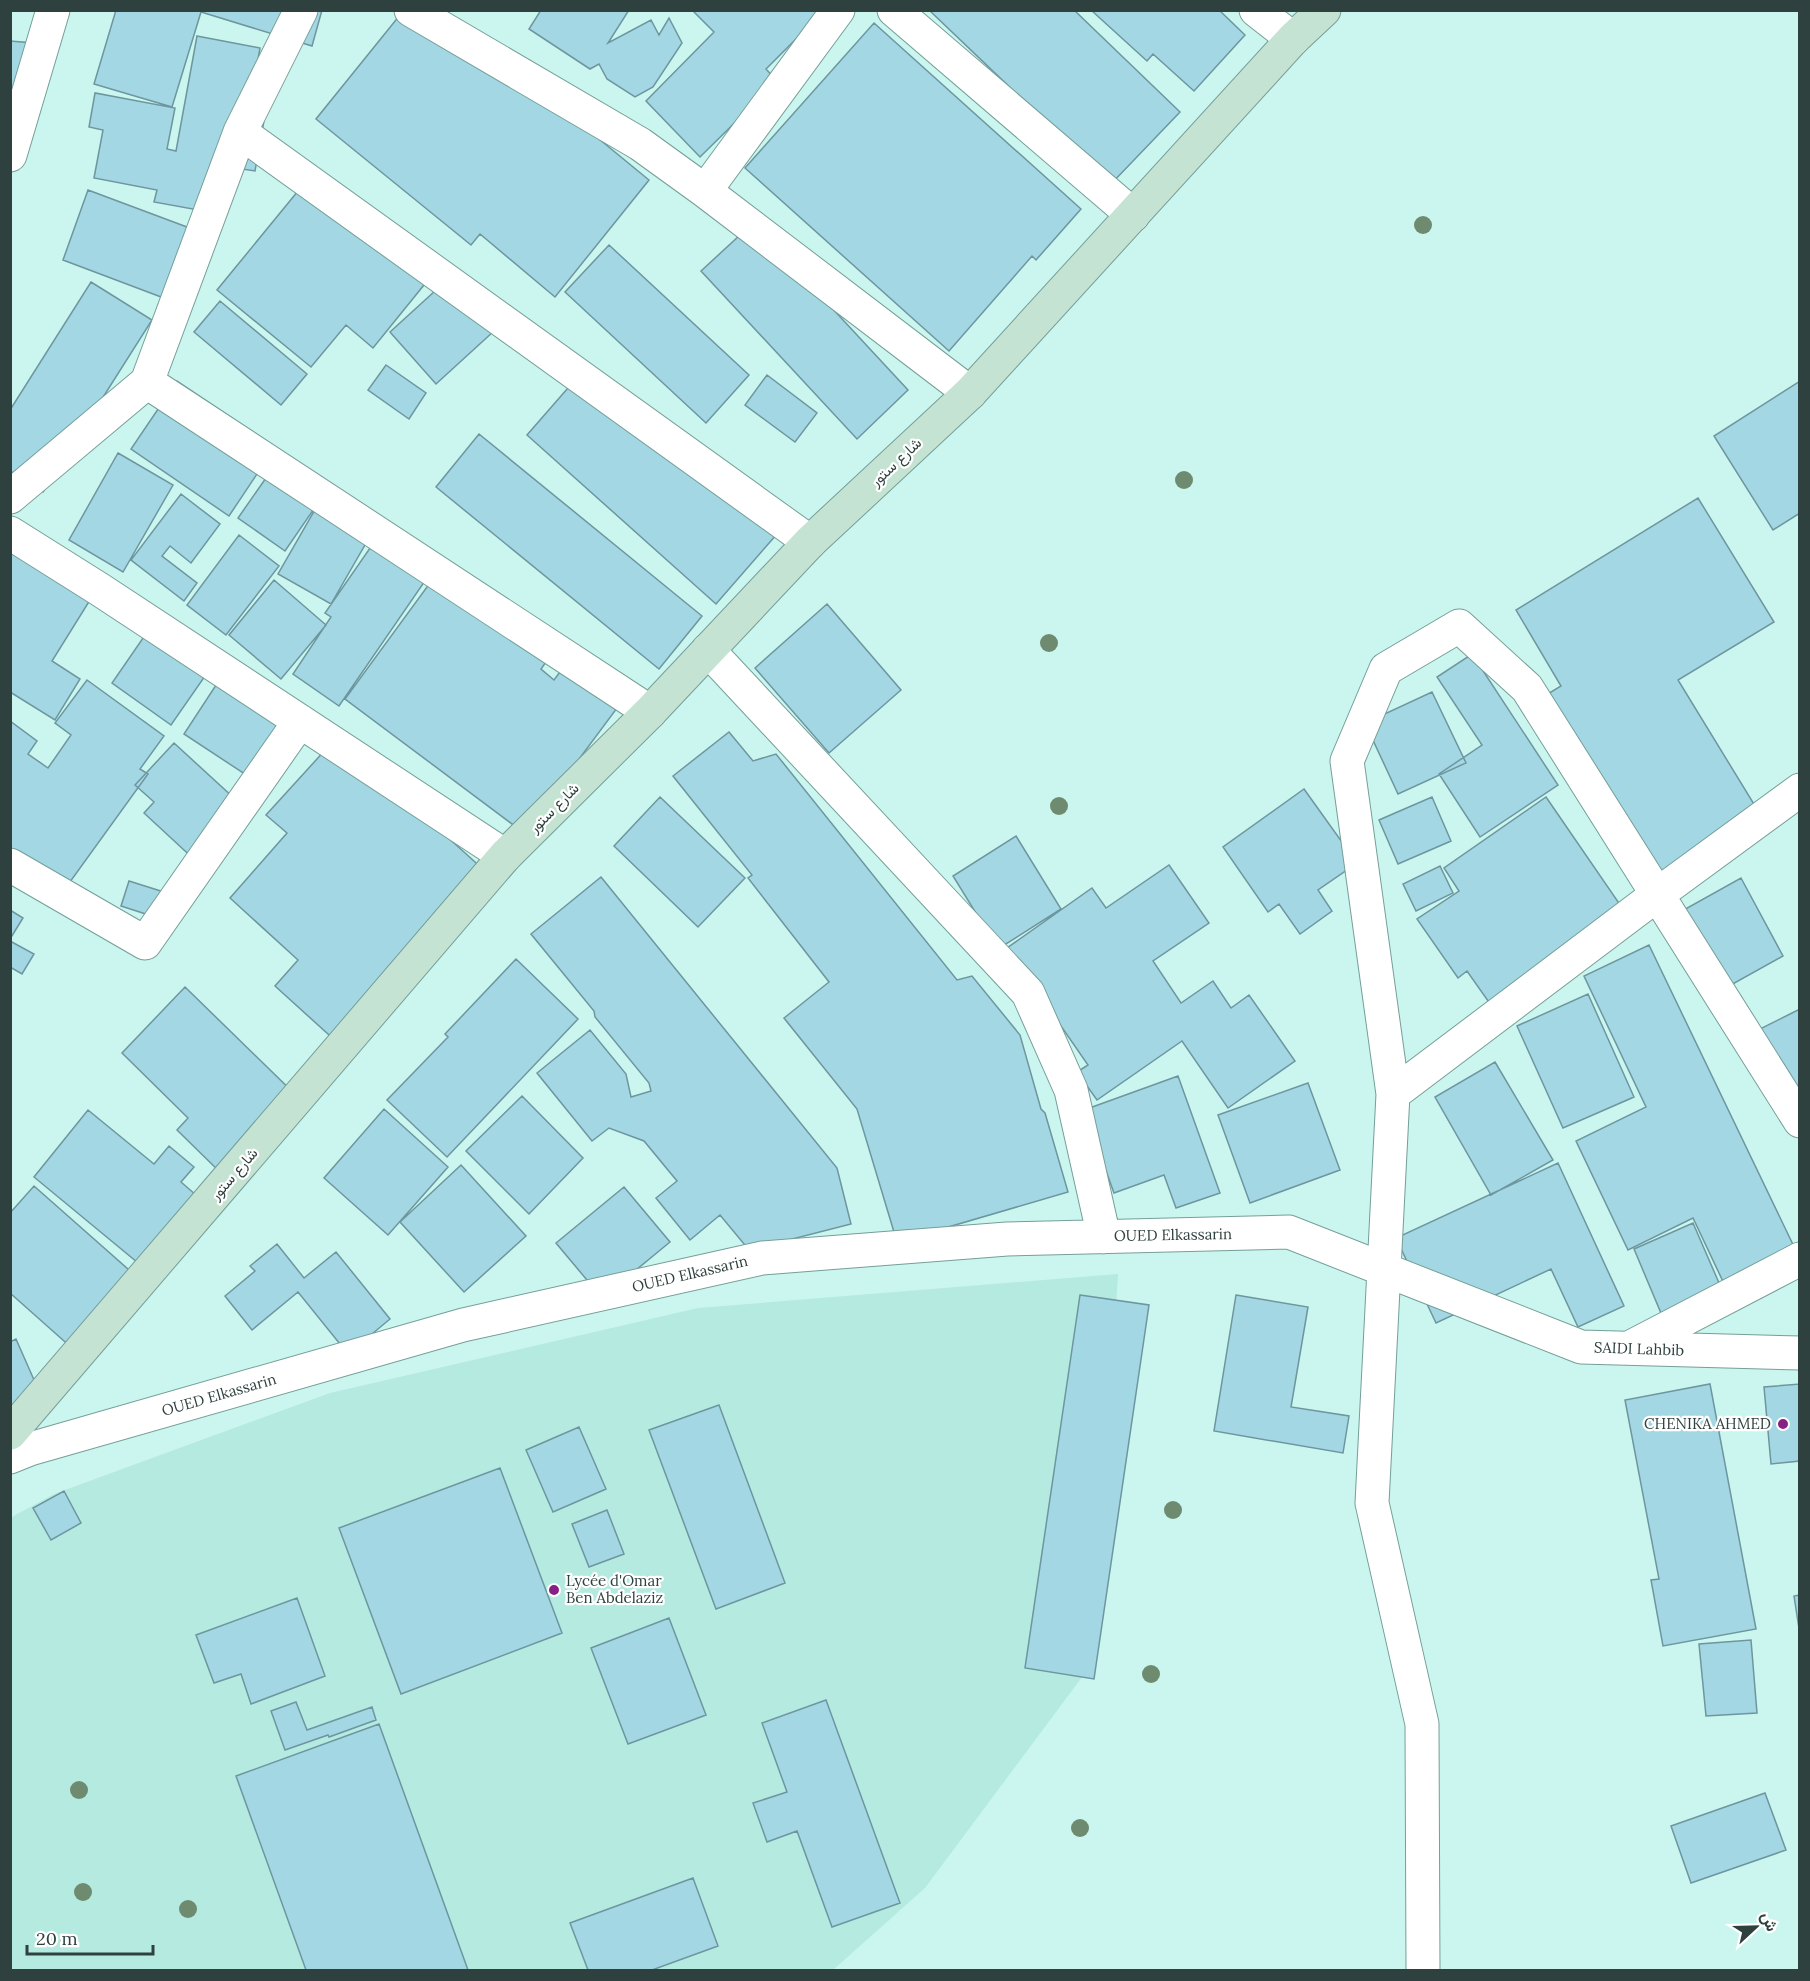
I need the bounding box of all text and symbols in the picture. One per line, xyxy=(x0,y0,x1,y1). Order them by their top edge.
street label: شارع ستور xyxy=(865,433,927,492)
street label: شارع ستور xyxy=(524,778,584,839)
street label: شارع ستور xyxy=(205,1143,263,1206)
street label: OUED Elkassarin xyxy=(1114,1224,1232,1245)
street label: OUED Elkassarin xyxy=(630,1251,750,1296)
street label: SAIDI Lahbib xyxy=(1594,1337,1685,1360)
street label: OUED Elkassarin xyxy=(159,1369,278,1420)
place label: CHENIKA AHMED xyxy=(1644,1414,1771,1433)
marker: CHENIKA AHMED xyxy=(1776,1417,1790,1431)
place label: Lycée d'Omar Ben Abdelaziz xyxy=(566,1571,663,1607)
marker: Lycée d'Omar Ben Abdelaziz xyxy=(547,1583,561,1597)
north arrow xyxy=(1726,1897,1786,1957)
text: ش xyxy=(1757,1909,1783,1934)
scale bar xyxy=(27,1918,153,1956)
text: 20 m xyxy=(36,1927,78,1950)

